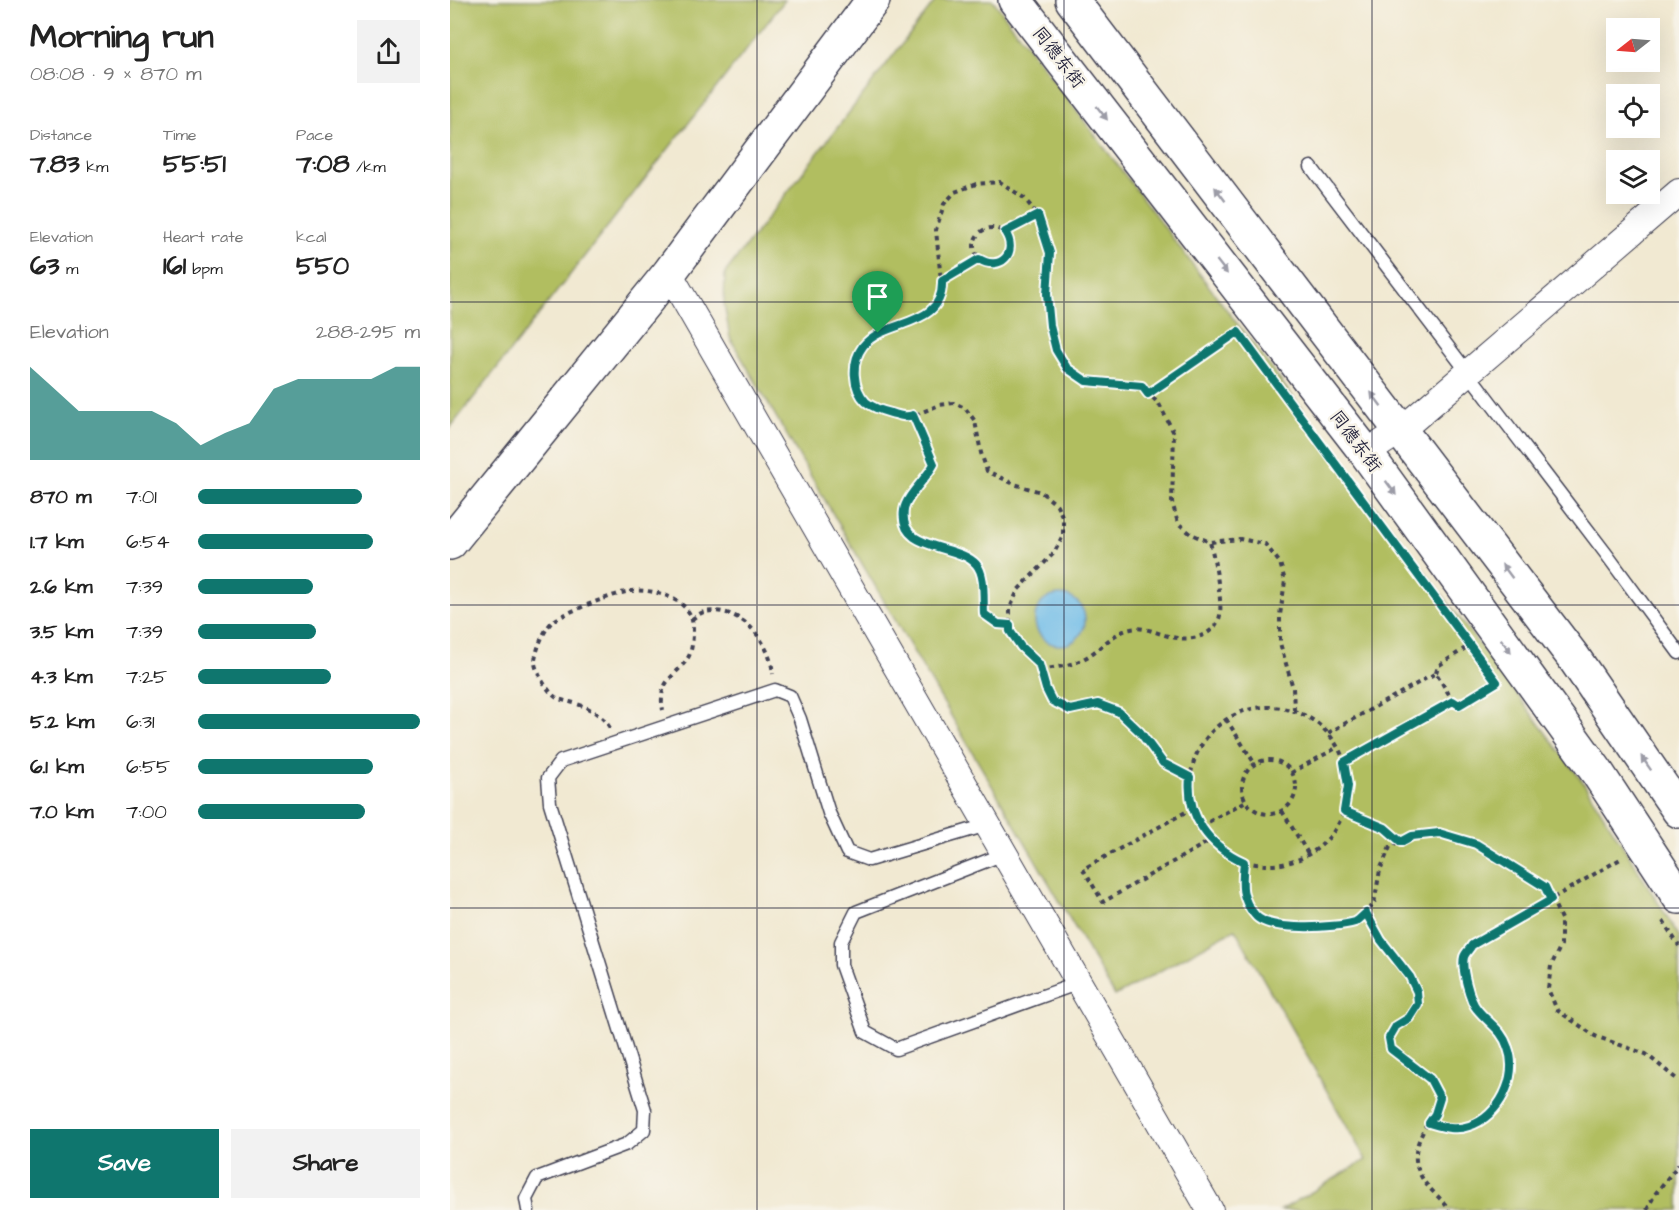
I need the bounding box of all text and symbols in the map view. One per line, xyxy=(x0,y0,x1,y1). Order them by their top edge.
text: Morning run xyxy=(30,14,214,60)
north arrow xyxy=(1606,18,1660,72)
map controls xyxy=(1606,18,1660,204)
button: share xyxy=(357,20,420,83)
street label: 同德东街 xyxy=(1027,21,1091,93)
text: 08:08 · 9 × 870 m xyxy=(30,60,202,88)
button: locate xyxy=(1606,84,1660,138)
one-way arrow xyxy=(1096,105,1108,120)
text: Distance xyxy=(30,124,92,146)
text: Time xyxy=(163,124,197,146)
text: Pace xyxy=(296,124,333,146)
text: 7.83 xyxy=(30,146,80,182)
text: 55:51 xyxy=(163,146,226,182)
text: 7:08 xyxy=(296,146,350,182)
button: layers xyxy=(1606,150,1660,204)
text: km xyxy=(80,156,108,178)
text: /km xyxy=(350,156,386,178)
one-way arrow xyxy=(1213,186,1226,202)
text: Elevation xyxy=(30,226,93,248)
text: Heart rate xyxy=(163,226,243,248)
text: kcal xyxy=(296,226,327,248)
text: 63 xyxy=(30,248,60,284)
text: 161 xyxy=(163,248,186,284)
text: 550 xyxy=(296,248,349,284)
text: m xyxy=(60,258,78,280)
text: bpm xyxy=(186,258,223,280)
one-way arrow xyxy=(1215,259,1227,274)
pin xyxy=(852,271,903,333)
icon: arrive xyxy=(861,280,894,313)
text: Elevation xyxy=(30,318,109,346)
text: 288–295 m xyxy=(316,318,420,346)
one-way arrow xyxy=(1370,392,1382,408)
street label: 同德东街 xyxy=(1324,405,1387,478)
one-way arrow xyxy=(1385,481,1397,496)
text: 870 m xyxy=(30,483,91,511)
text: 7:01 xyxy=(126,483,157,511)
text: 1.7 km xyxy=(30,528,84,556)
text: 6:54 xyxy=(126,528,170,556)
one-way arrow xyxy=(1501,564,1513,580)
text: 2.6 km xyxy=(30,573,93,601)
text: 7:39 xyxy=(126,573,163,601)
text: 3.5 km xyxy=(30,618,93,646)
text: 7:39 xyxy=(126,618,163,646)
one-way arrow xyxy=(1500,637,1512,653)
text: 4.3 km xyxy=(30,663,92,691)
text: 7:25 xyxy=(126,663,167,691)
text: 5.2 km xyxy=(30,708,94,736)
text: 6:31 xyxy=(126,708,155,736)
text: 6.1 km xyxy=(30,753,84,781)
text: 6:55 xyxy=(126,753,170,781)
one-way arrow xyxy=(1640,755,1652,771)
text: 7.0 km xyxy=(30,798,94,826)
text: 7:00 xyxy=(126,798,167,826)
button: Save xyxy=(30,1129,219,1198)
button: Share xyxy=(231,1129,420,1198)

